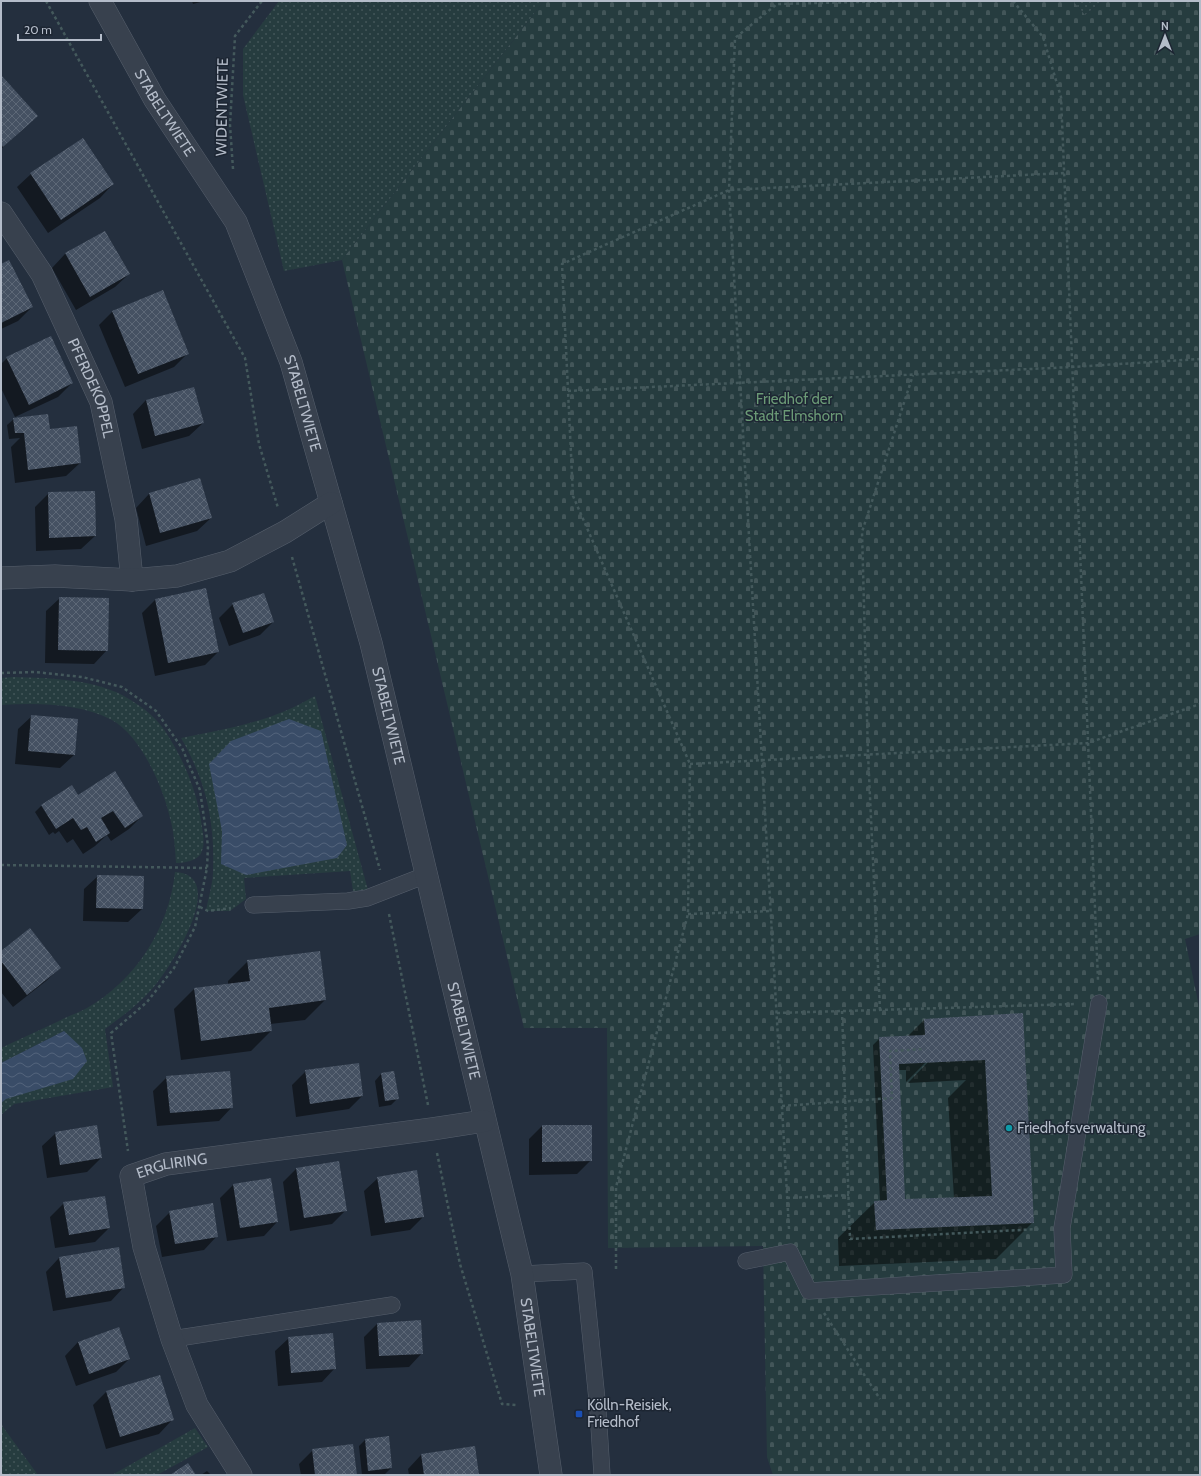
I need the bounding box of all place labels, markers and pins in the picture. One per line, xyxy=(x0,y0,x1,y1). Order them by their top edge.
place label: Friedhofsverwaltung xyxy=(1017,1119,1146,1137)
marker: Friedhofsverwaltung xyxy=(1004,1123,1014,1133)
place label: Kölln-Reisiek, Friedhof xyxy=(587,1396,672,1431)
marker: Kölln-Reisiek, Friedhof xyxy=(574,1409,584,1419)

